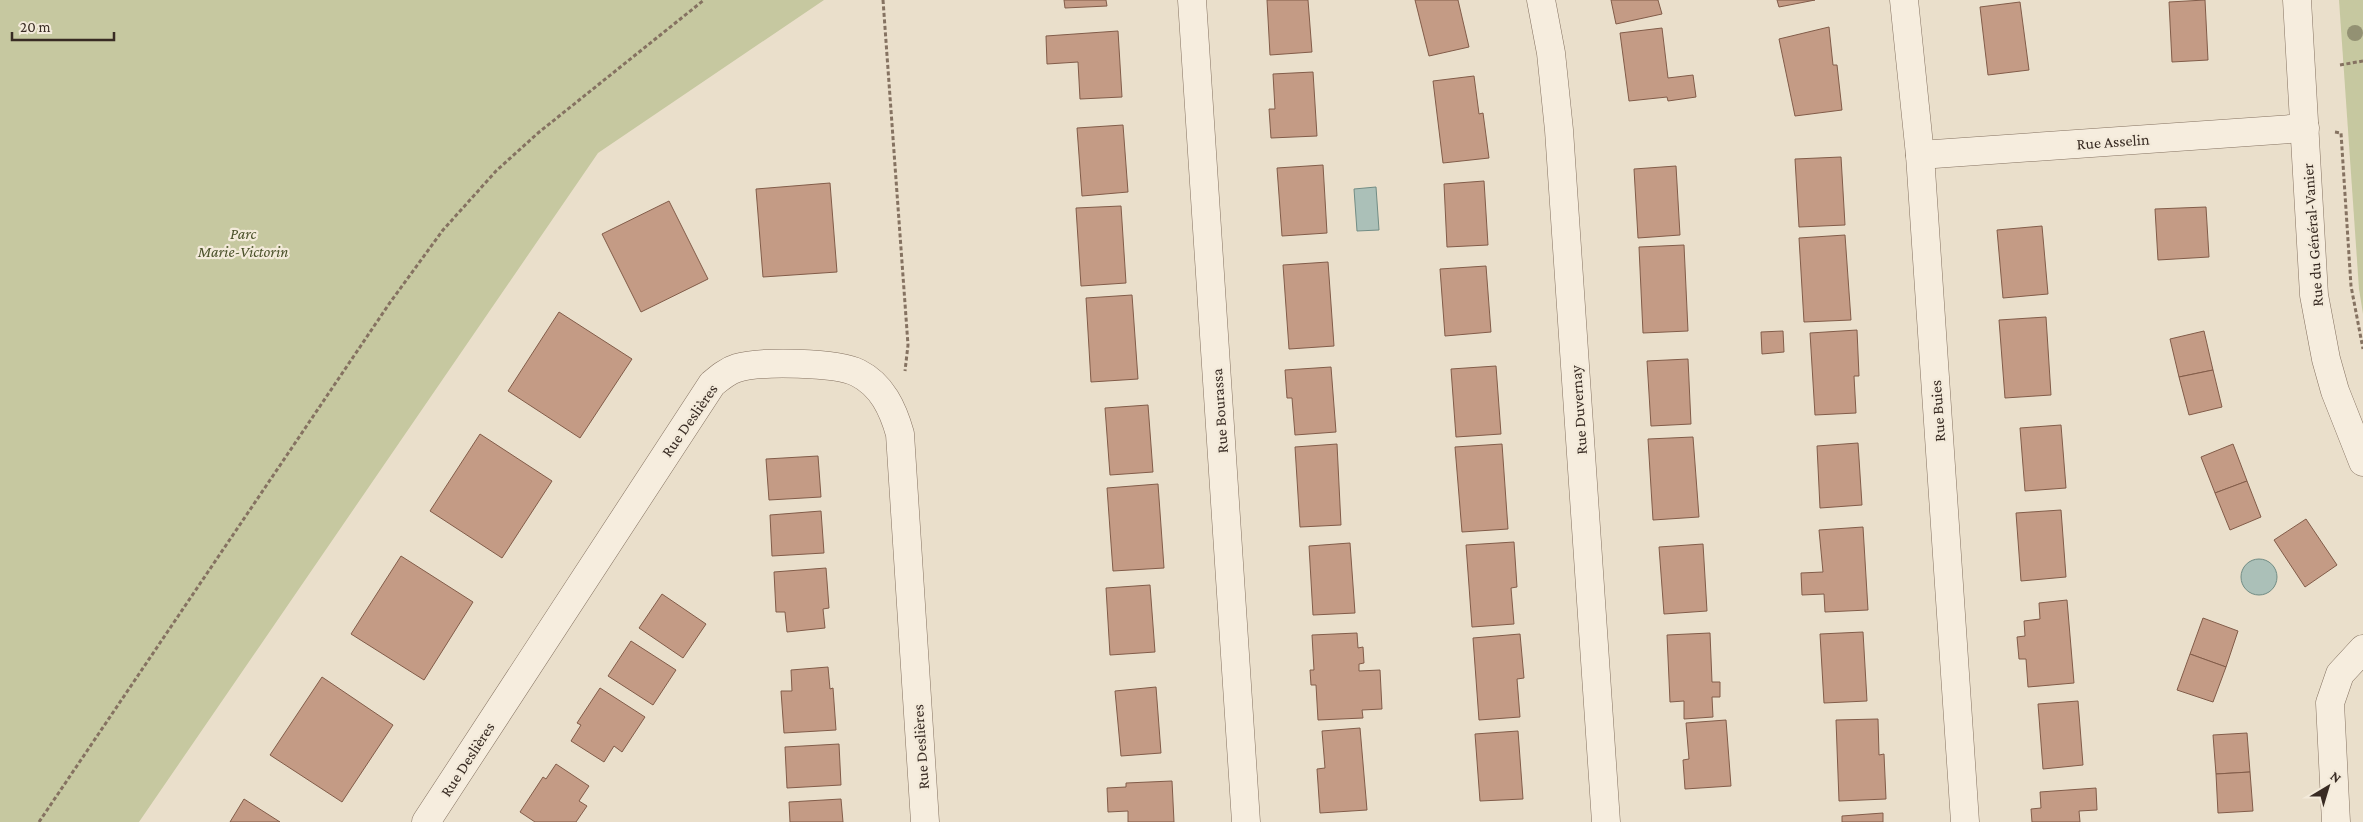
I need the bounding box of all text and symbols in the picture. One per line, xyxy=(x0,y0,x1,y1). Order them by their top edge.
scale bar xyxy=(12,10,115,42)
text: 20 m xyxy=(20,19,51,35)
street label: Rue Asselin xyxy=(2076,130,2150,153)
street label: Rue du Général-Vanier xyxy=(2299,162,2326,307)
park label: Parc Marie-Victorin xyxy=(197,225,288,260)
street label: Rue Duvernay xyxy=(1567,364,1591,455)
street label: Rue Bourassa xyxy=(1208,367,1231,454)
street label: Rue Buies xyxy=(1927,379,1948,442)
street label: Rue Deslières xyxy=(658,381,721,460)
street label: Rue Deslières xyxy=(909,704,932,790)
street label: Rue Deslières xyxy=(437,719,498,800)
north arrow xyxy=(2303,762,2353,812)
text: N xyxy=(2327,768,2345,786)

